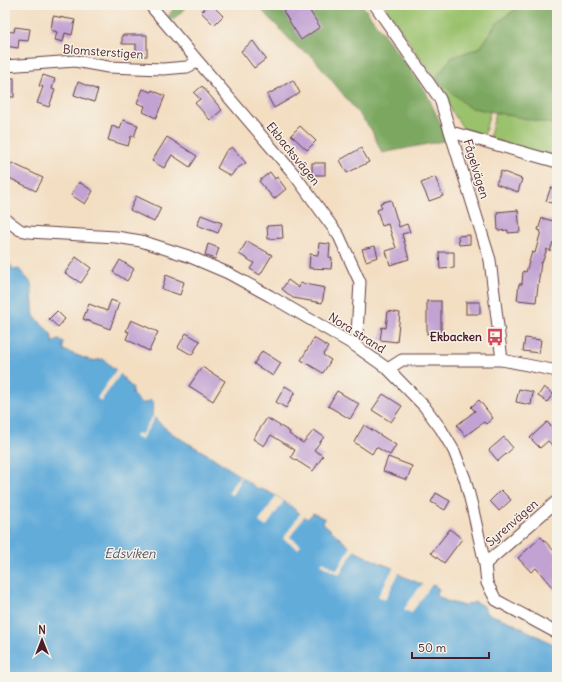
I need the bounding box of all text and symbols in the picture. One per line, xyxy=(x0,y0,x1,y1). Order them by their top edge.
street label: Blomsterstigen xyxy=(62,41,144,62)
street label: Ekbacksvägen xyxy=(263,119,323,188)
street label: Fågelvägen xyxy=(460,137,493,201)
street label: Nora strand xyxy=(326,309,389,356)
bus stop icon: Ekbacken xyxy=(485,327,505,347)
place label: Ekbacken xyxy=(430,329,482,344)
street label: Syrenvägen xyxy=(483,496,541,549)
water label: Edsviken xyxy=(104,545,156,562)
north arrow xyxy=(22,620,62,660)
text: N xyxy=(38,623,46,637)
scale bar xyxy=(412,634,489,660)
text: 50 m xyxy=(418,640,447,655)

